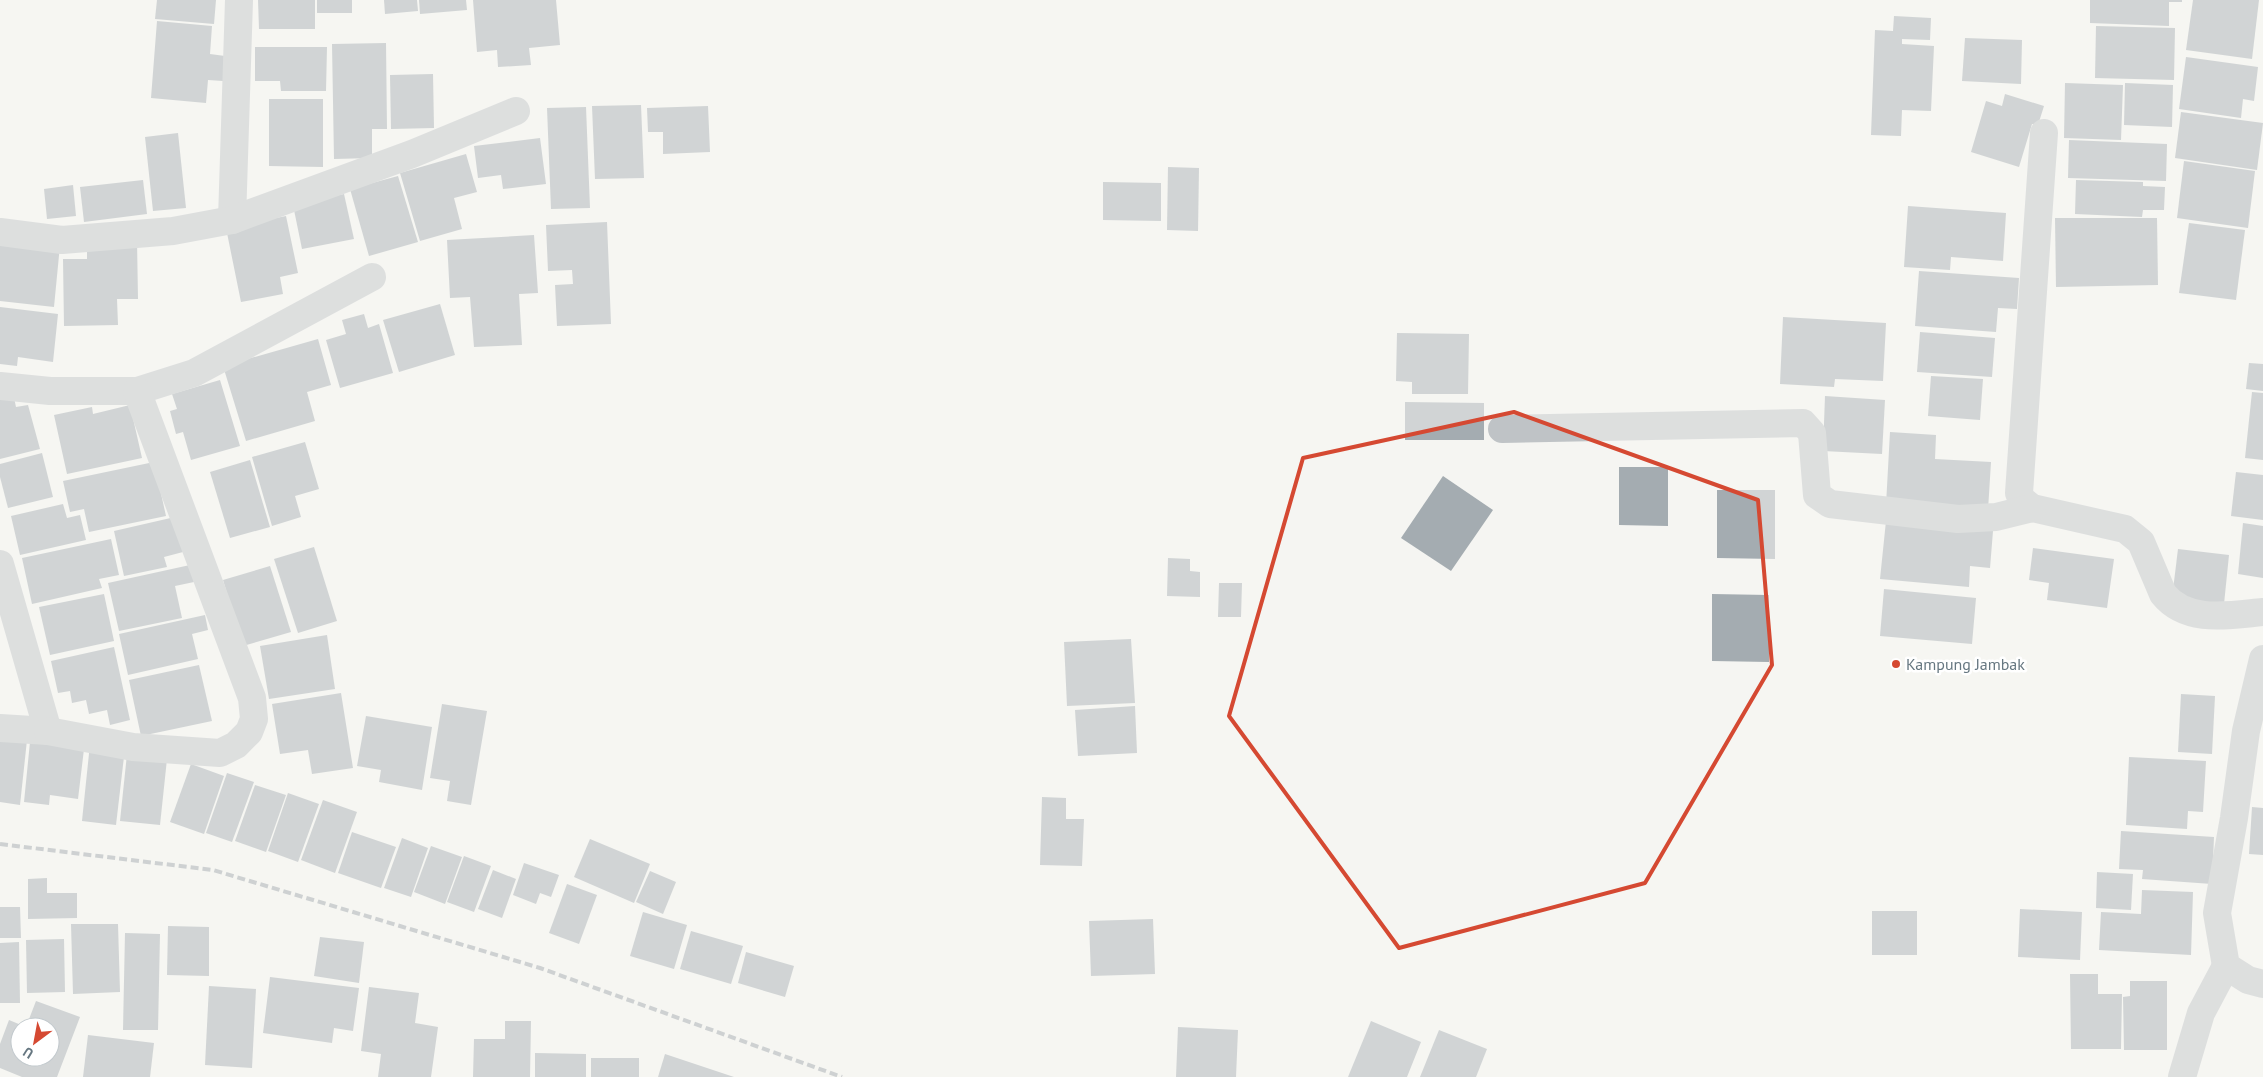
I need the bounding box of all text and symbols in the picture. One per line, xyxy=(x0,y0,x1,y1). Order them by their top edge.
place label: Kampung Jambak xyxy=(1906,654,2025,674)
marker: Kampung Jambak xyxy=(1890,658,1902,670)
north arrow xyxy=(10,1017,60,1067)
text: U xyxy=(20,1043,37,1063)

